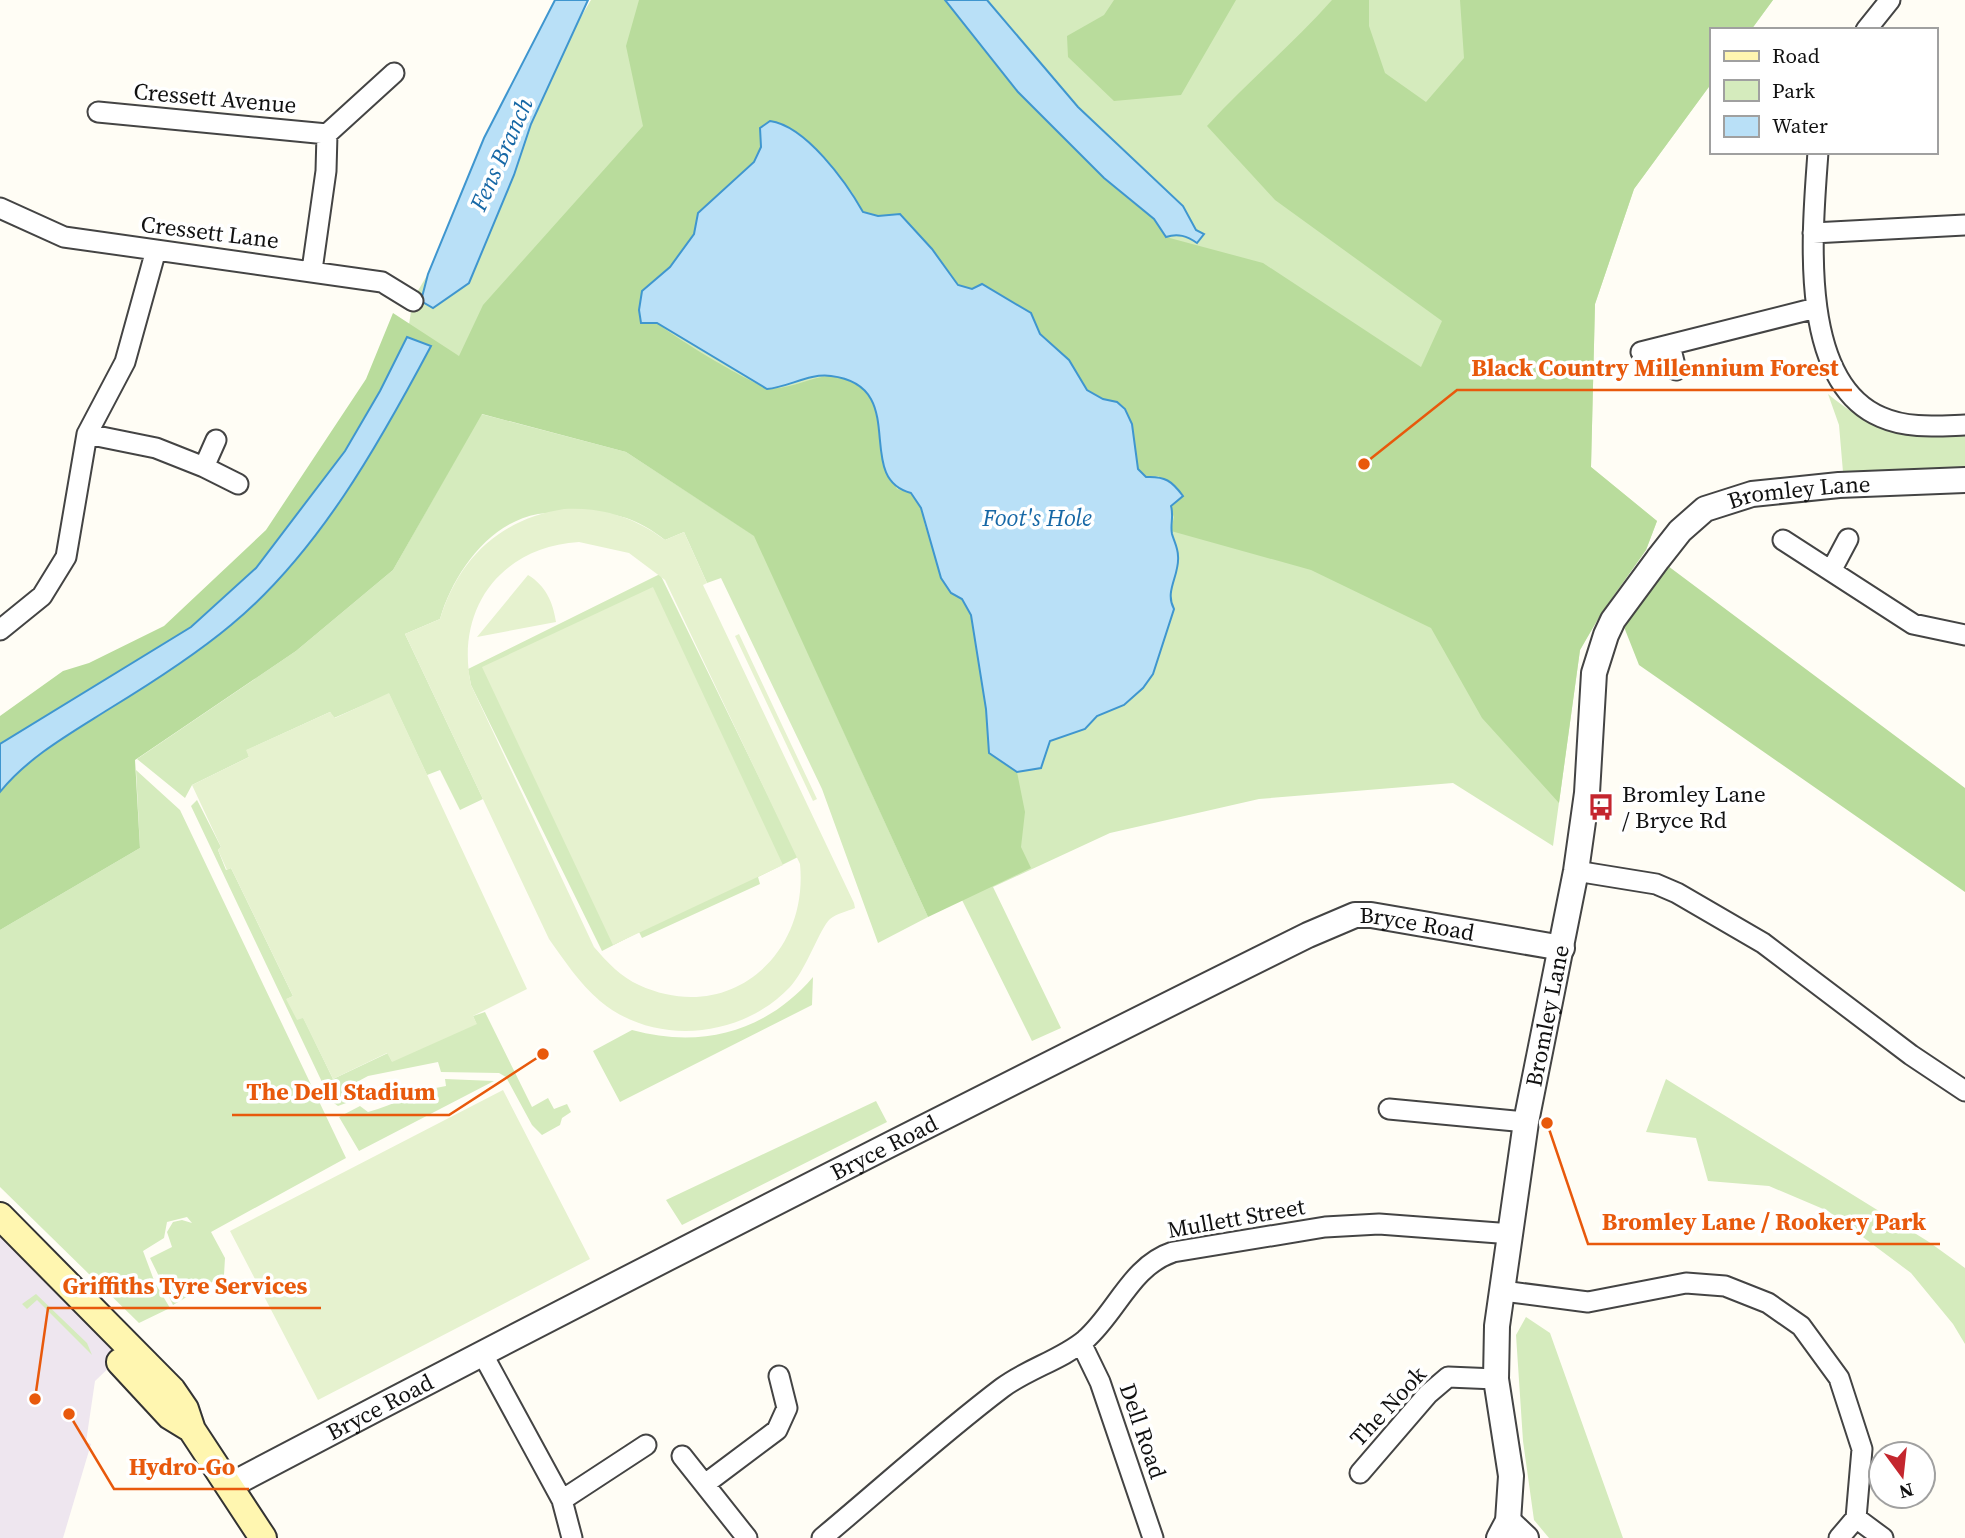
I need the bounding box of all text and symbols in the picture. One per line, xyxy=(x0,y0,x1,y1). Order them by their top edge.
legend xyxy=(1710,28,1937,154)
text: Road xyxy=(1772,41,1820,70)
street label: Cressett Avenue xyxy=(132,75,298,121)
text: Park xyxy=(1772,76,1816,105)
water label: Fens Branch xyxy=(461,92,541,217)
text: Water xyxy=(1772,111,1828,140)
street label: Cressett Lane xyxy=(139,208,281,256)
callout: Black Country Millennium Forest xyxy=(1457,345,1852,390)
text: Black Country Millennium Forest xyxy=(1471,351,1839,384)
street label: Bromley Lane xyxy=(1723,468,1871,517)
water label: Foot's Hole xyxy=(981,501,1092,534)
place label: Bromley Lane / Bryce Rd xyxy=(1622,778,1766,836)
bus stop icon: Bromley Lane / Bryce Rd xyxy=(1586,792,1616,822)
street label: Bryce Road xyxy=(1359,899,1477,949)
street label: Bromley Lane xyxy=(1517,942,1577,1089)
callout: The Dell Stadium xyxy=(232,1070,449,1115)
text: The Dell Stadium xyxy=(246,1075,436,1108)
street label: Bryce Road xyxy=(825,1107,943,1188)
street label: Mullett Street xyxy=(1165,1190,1308,1246)
callout: Bromley Lane / Rookery Park xyxy=(1588,1199,1940,1244)
text: Bromley Lane / Rookery Park xyxy=(1602,1205,1927,1238)
callout: Griffiths Tyre Services xyxy=(48,1263,321,1308)
text: Griffiths Tyre Services xyxy=(63,1269,308,1302)
street label: The Nook xyxy=(1343,1359,1434,1453)
street label: Bryce Road xyxy=(321,1366,439,1448)
street label: Dell Road xyxy=(1112,1379,1174,1483)
north arrow xyxy=(1867,1440,1937,1510)
callout: Hydro-Go xyxy=(114,1444,249,1489)
text: Hydro-Go xyxy=(129,1450,235,1483)
text: N xyxy=(1896,1477,1916,1506)

